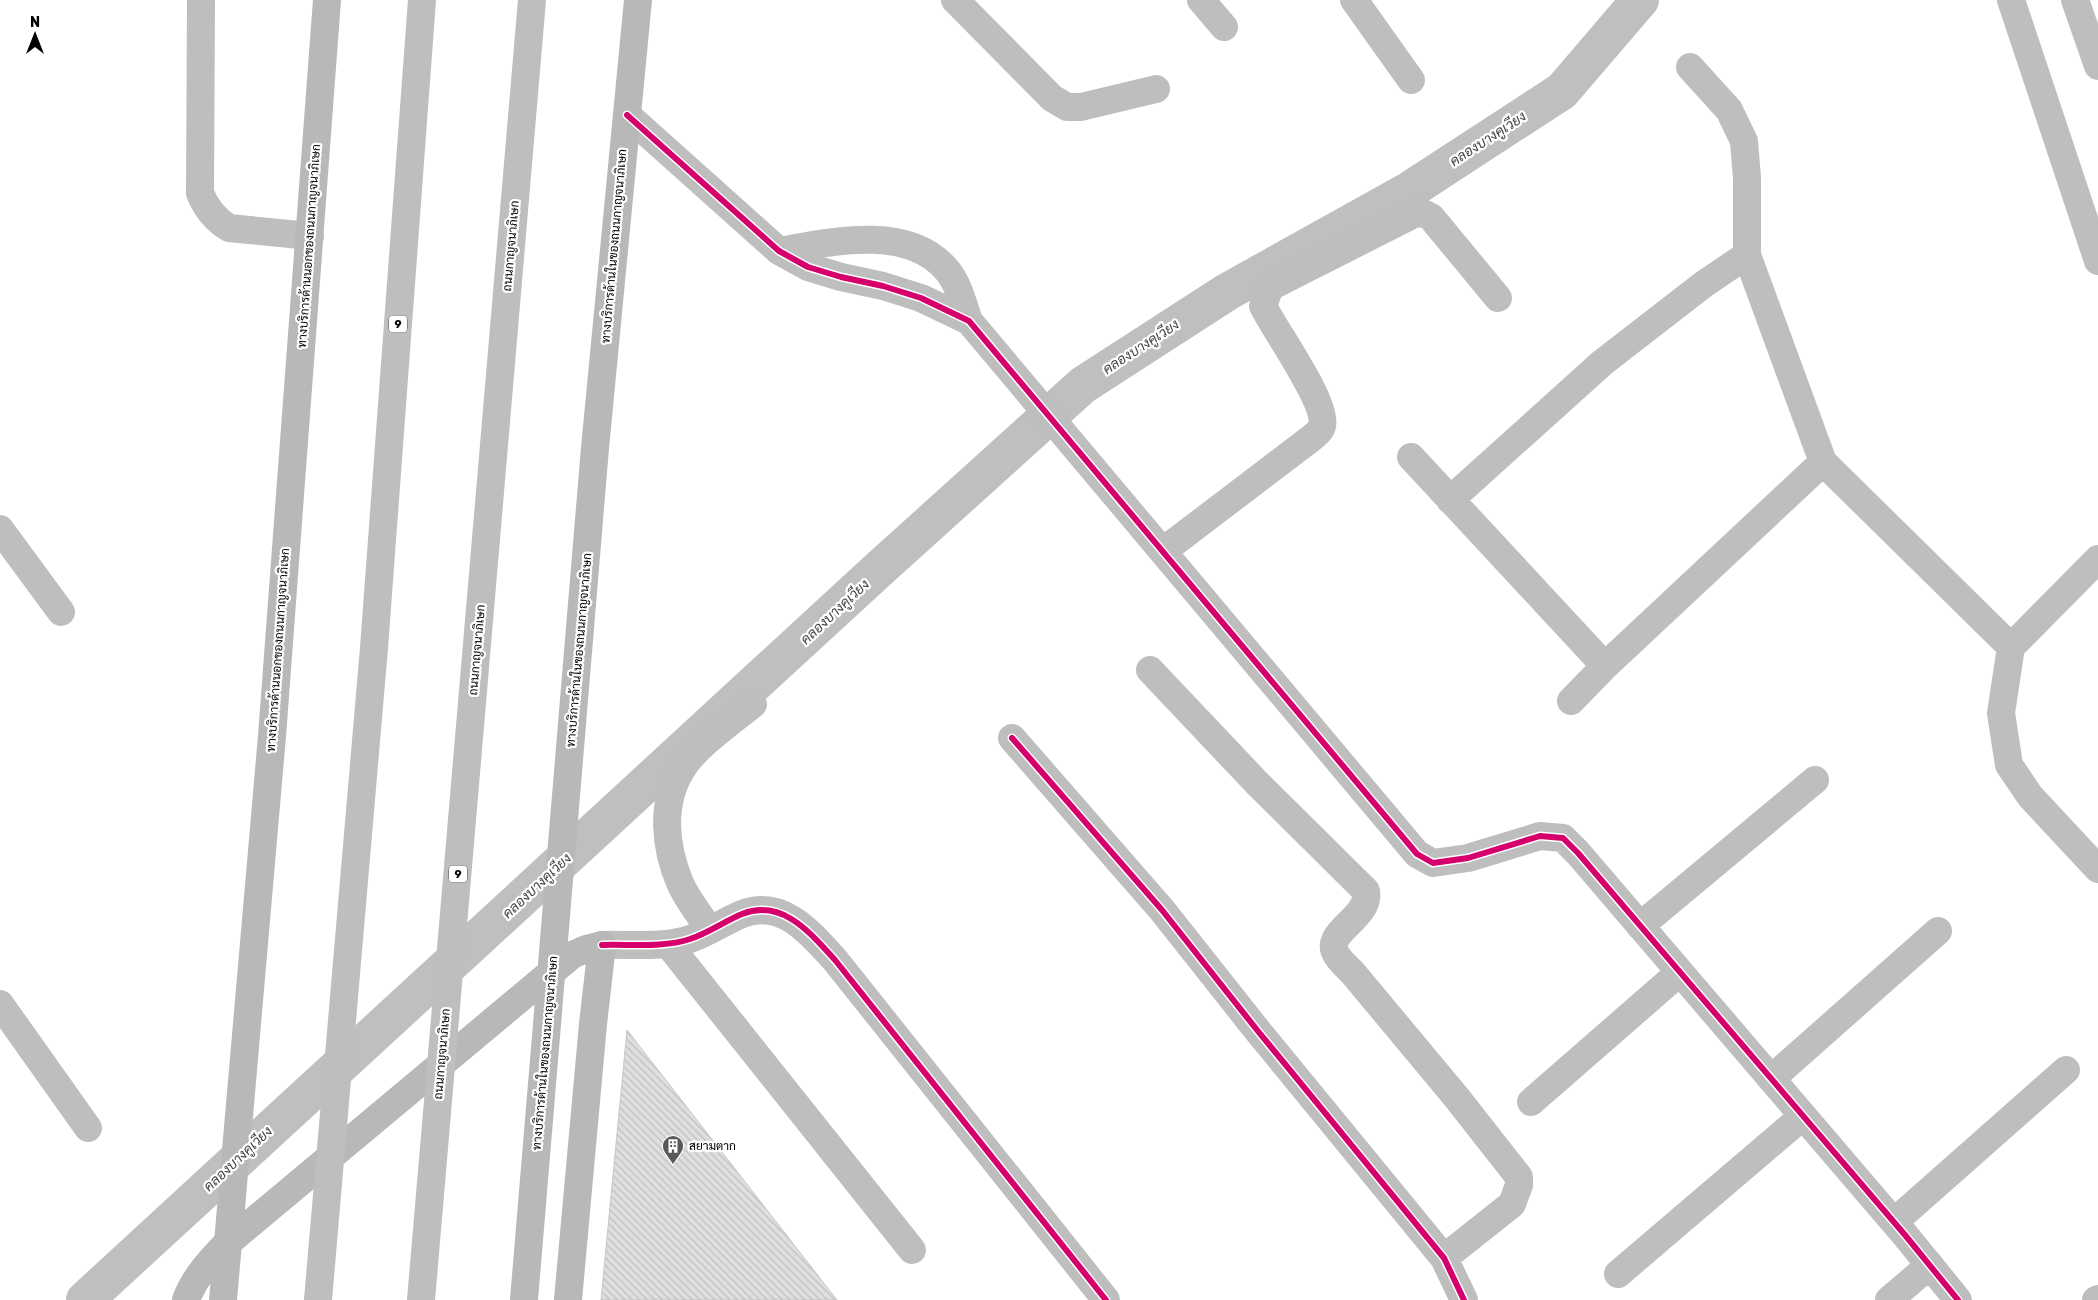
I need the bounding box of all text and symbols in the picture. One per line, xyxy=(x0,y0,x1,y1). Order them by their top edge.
north arrow xyxy=(10,10,60,60)
text: N xyxy=(30,14,40,31)
water label: คลองบางคูเวียง xyxy=(1446,107,1530,171)
street label: ทางบริการด้านนอกของถนนกาญจนาภิเษก xyxy=(295,144,323,348)
street label: ทางบริการด้านในของถนนกาญจนาภิเษก xyxy=(598,148,629,344)
street label: ถนนกาญจนาภิเษก xyxy=(500,200,522,292)
water label: คลองบางคูเวียง xyxy=(1099,315,1183,379)
road number: 9 xyxy=(389,316,407,332)
street label: ทางบริการด้านนอกของถนนกาญจนาภิเษก xyxy=(264,548,292,752)
street label: ทางบริการด้านในของถนนกาญจนาภิเษก xyxy=(563,552,594,748)
water label: คลองบางคูเวียง xyxy=(796,575,874,649)
street label: ถนนกาญจนาภิเษก xyxy=(466,604,488,696)
water label: คลองบางคูเวียง xyxy=(498,849,576,923)
road number: 9 xyxy=(449,866,467,882)
street label: ทางบริการด้านในของถนนกาญจนาภิเษก xyxy=(529,955,560,1151)
street label: ถนนกาญจนาภิเษก xyxy=(431,1008,453,1100)
water label: คลองบางคูเวียง xyxy=(199,1122,277,1196)
building icon: สยามตาก xyxy=(661,1134,685,1165)
place label: สยามตาก xyxy=(689,1139,736,1153)

